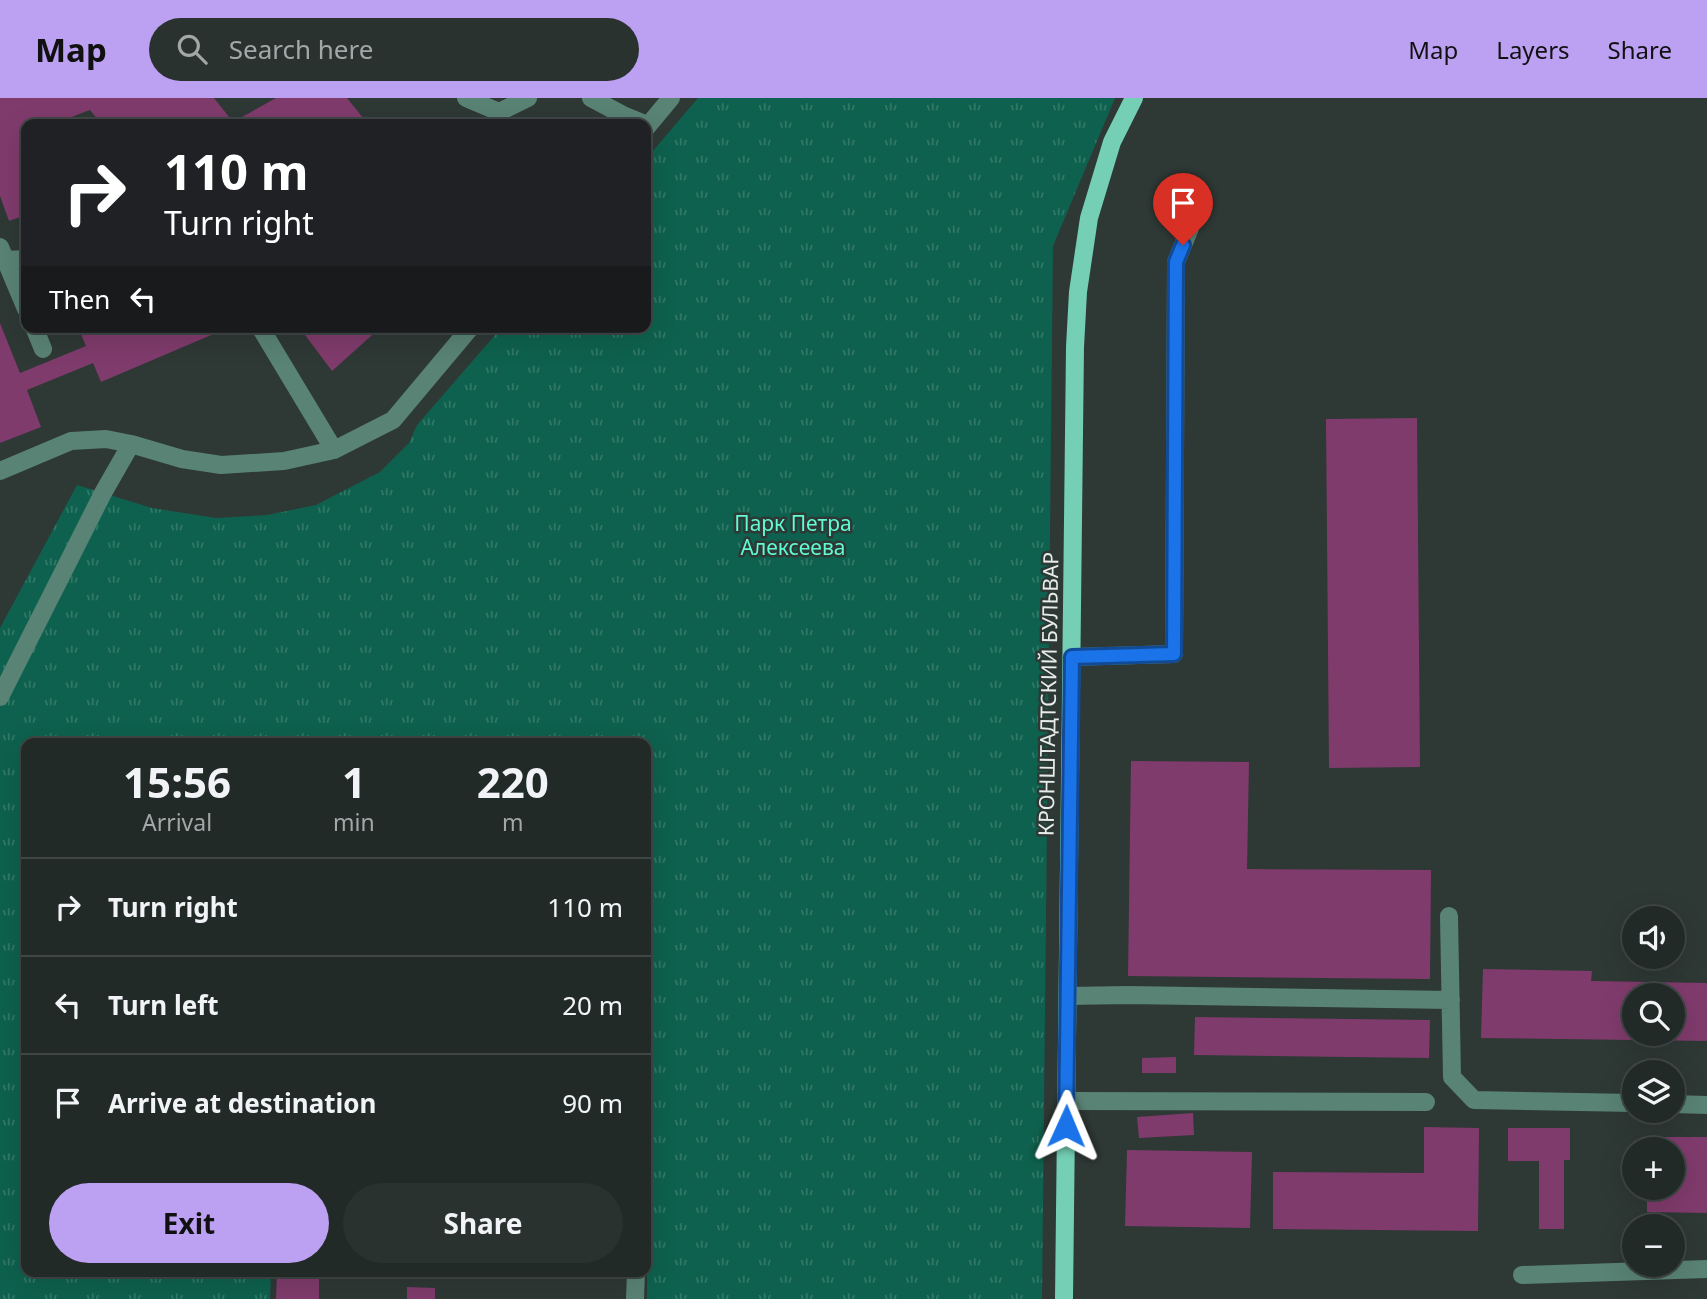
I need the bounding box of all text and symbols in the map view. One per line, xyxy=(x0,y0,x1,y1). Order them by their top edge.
search box xyxy=(149,18,639,81)
text: Map xyxy=(35,27,107,72)
icon: search xyxy=(173,30,211,68)
text: Search here xyxy=(229,31,373,67)
text: Map xyxy=(1408,33,1458,66)
text: Layers xyxy=(1496,33,1570,66)
text: Share xyxy=(1608,33,1672,66)
text: 110 m xyxy=(164,138,309,204)
icon: right xyxy=(49,147,140,238)
pin xyxy=(1153,173,1213,245)
icon: arrive xyxy=(1164,184,1202,222)
text: Turn right xyxy=(164,201,314,244)
icon: left xyxy=(124,280,162,318)
text: Then xyxy=(49,281,110,317)
park label: Парк Петра Алексеева xyxy=(734,509,852,561)
street label: КРОНШТАДТСКИЙ БУЛЬВАР xyxy=(1032,552,1064,836)
text: 15:56 xyxy=(123,753,231,810)
text: 1 xyxy=(342,753,366,810)
text: 220 xyxy=(477,753,549,810)
text: Arrival xyxy=(142,806,212,838)
text: min xyxy=(333,806,375,838)
text: m xyxy=(502,806,524,838)
icon: right xyxy=(49,888,87,926)
text: Turn right xyxy=(108,889,238,925)
text: 110 m xyxy=(547,889,623,925)
map controls xyxy=(1622,906,1685,1277)
button: sound xyxy=(1622,906,1685,969)
button: search xyxy=(1622,983,1685,1046)
icon: left xyxy=(49,986,87,1024)
text: Turn left xyxy=(108,987,219,1023)
text: 20 m xyxy=(562,987,623,1023)
button: layers xyxy=(1622,1060,1685,1123)
icon: arrive xyxy=(49,1084,87,1122)
text: Arrive at destination xyxy=(108,1085,377,1121)
text: 90 m xyxy=(562,1085,623,1121)
position arrow xyxy=(1029,1089,1103,1163)
button: + xyxy=(1622,1137,1685,1200)
button: Exit xyxy=(49,1183,329,1263)
button: Share xyxy=(343,1183,623,1263)
button: − xyxy=(1622,1214,1685,1277)

